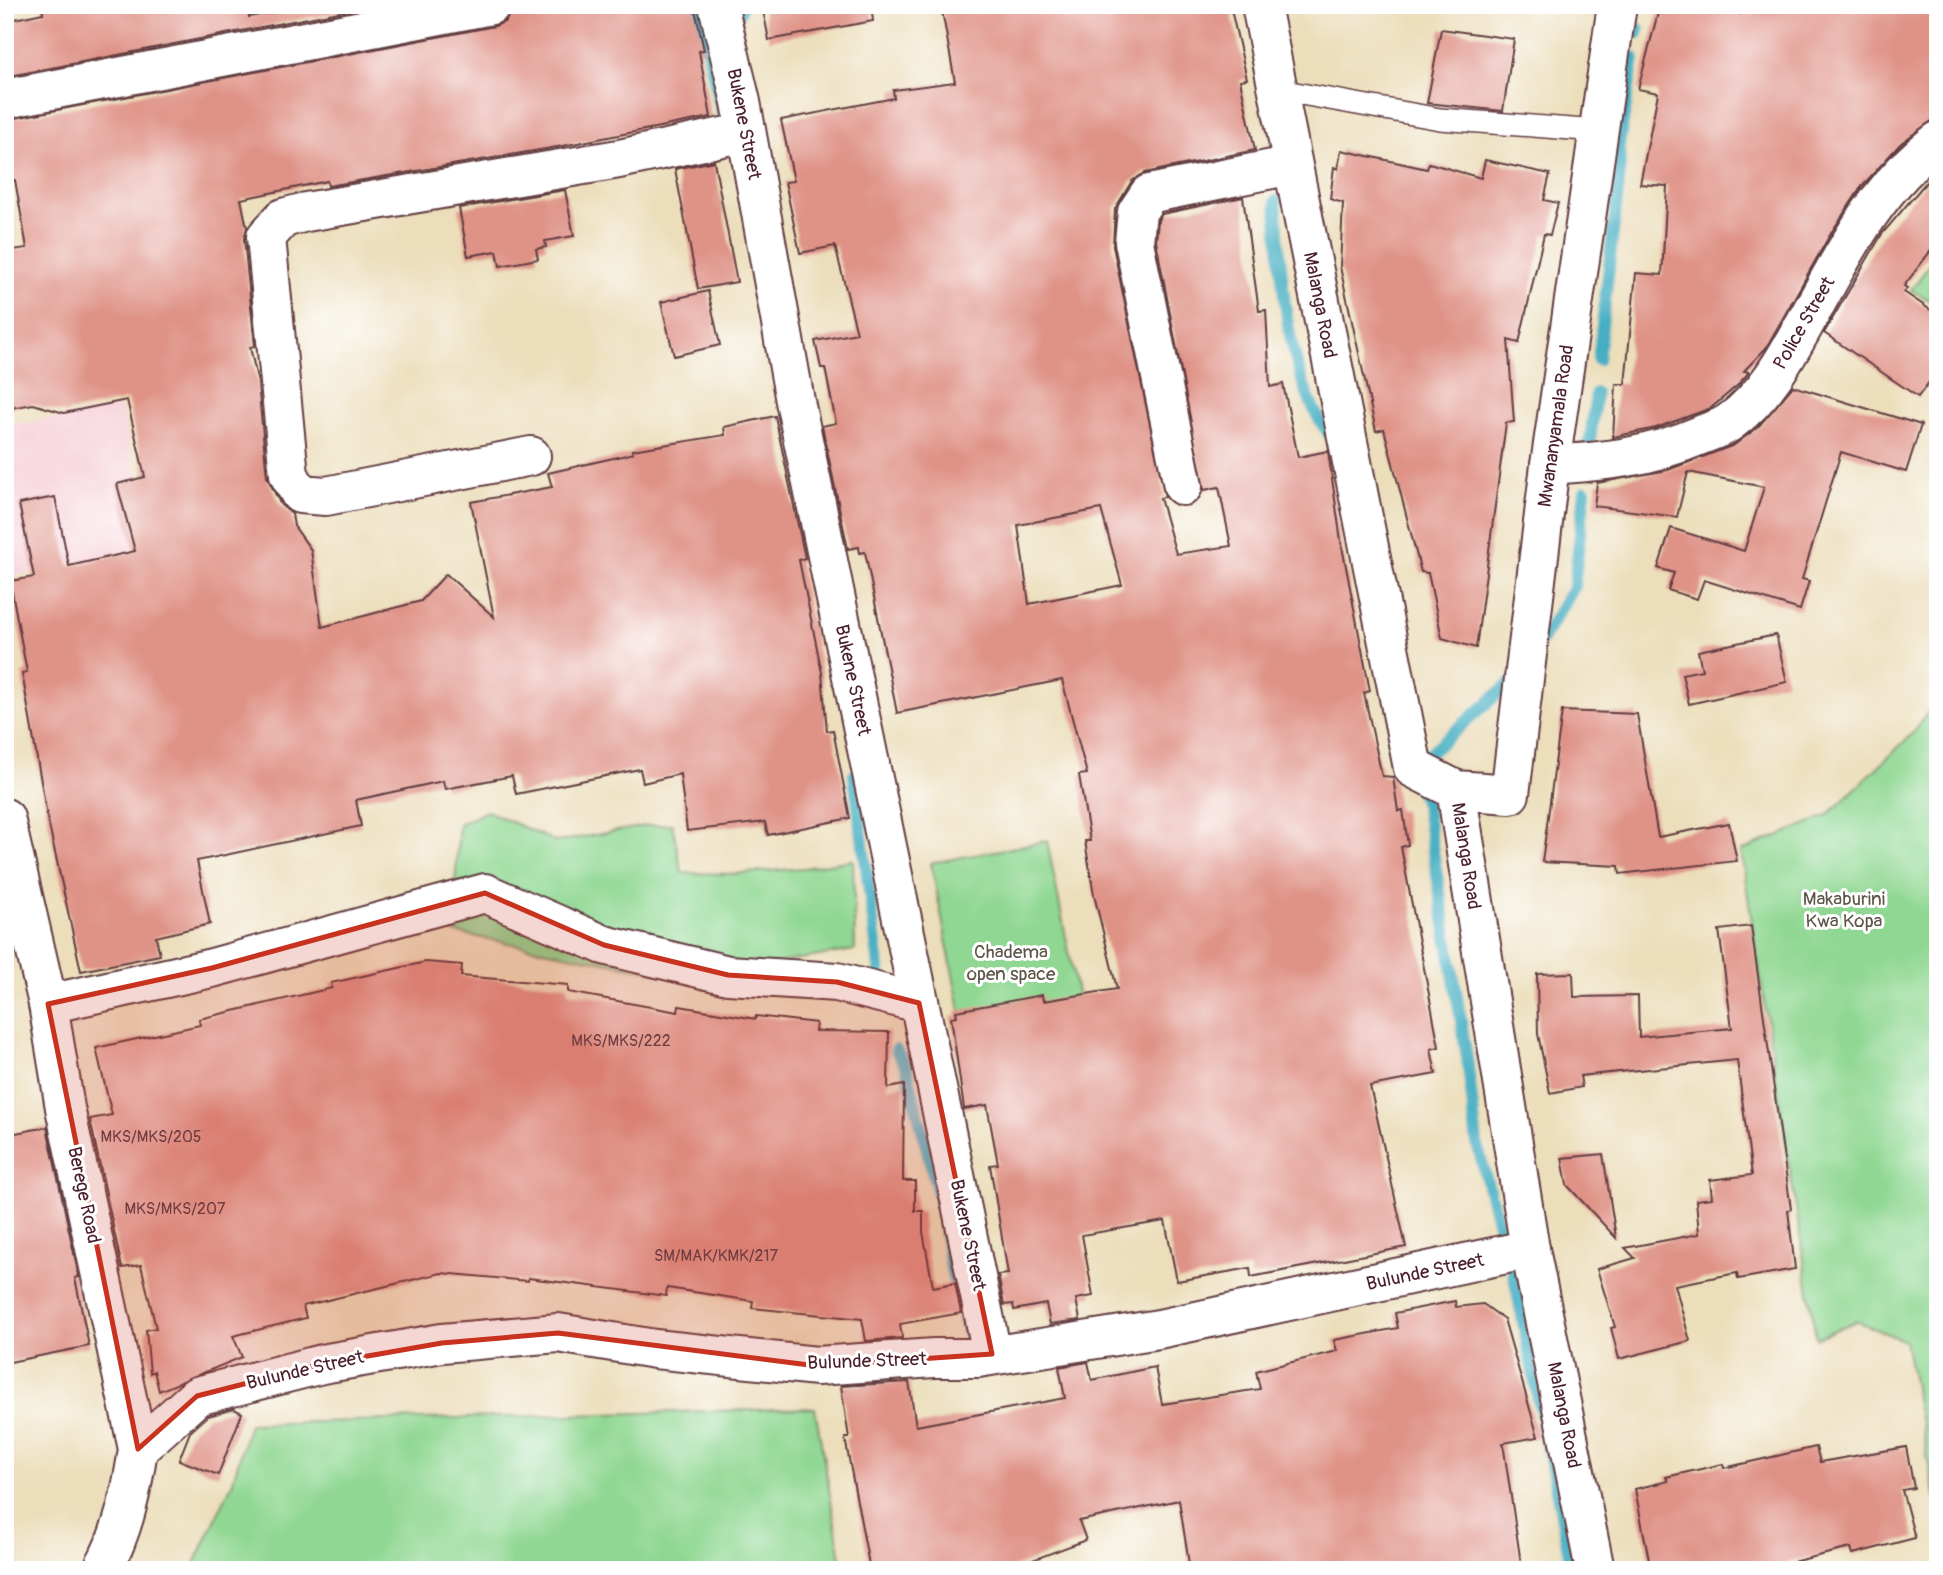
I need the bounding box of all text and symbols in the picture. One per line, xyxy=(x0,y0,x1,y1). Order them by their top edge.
street label: Bukene Street xyxy=(721,66,767,182)
street label: Malanga Road xyxy=(1298,250,1342,360)
street label: Police Street xyxy=(1768,272,1840,374)
street label: Mwananyamala Road xyxy=(1533,343,1579,509)
street label: Bukene Street xyxy=(830,622,877,738)
street label: Malanga Road xyxy=(1446,801,1486,911)
park label: Makaburini Kwa Kopa xyxy=(1803,887,1885,933)
park label: Chadema open space xyxy=(967,940,1056,986)
house number: MKS/MKS/222 xyxy=(571,1031,671,1051)
house number: MKS/MKS/205 xyxy=(100,1127,202,1147)
street label: Berege Road xyxy=(62,1144,106,1246)
street label: Bukene Street xyxy=(945,1177,992,1293)
house number: MKS/MKS/207 xyxy=(125,1199,226,1219)
house number: SM/MAK/KMK/217 xyxy=(654,1246,779,1266)
street label: Bulunde Street xyxy=(1364,1248,1486,1296)
street label: Bulunde Street xyxy=(244,1345,366,1395)
street label: Bulunde Street xyxy=(807,1347,928,1375)
street label: Malanga Road xyxy=(1542,1360,1586,1470)

